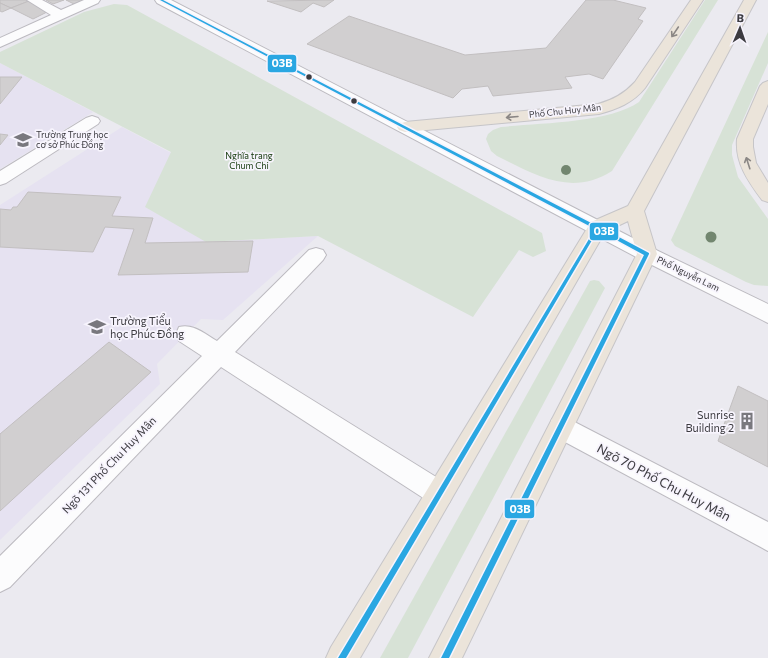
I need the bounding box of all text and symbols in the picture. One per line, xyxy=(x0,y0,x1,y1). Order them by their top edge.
north arrow xyxy=(720,8,760,48)
text: B xyxy=(736,11,744,24)
one-way arrow xyxy=(671,27,679,38)
line badge: 03B xyxy=(267,54,297,73)
text: 03B xyxy=(272,56,292,69)
unlabelled marker xyxy=(304,72,314,82)
unlabelled marker xyxy=(349,96,359,106)
street label: Phố Chu Huy Mân xyxy=(528,101,602,120)
one-way arrow xyxy=(505,113,518,121)
place label: Trường Trung học cơ sở Phúc Đồng xyxy=(36,129,109,150)
school or university icon: Trường Trung học cơ sở Phúc Đồng xyxy=(13,130,33,150)
park label: Nghĩa trang Chum Chi xyxy=(225,150,273,171)
one-way arrow xyxy=(743,157,751,169)
line badge: 03B xyxy=(589,222,619,241)
text: 03B xyxy=(594,224,614,237)
street label: Phố Nguyễn Lam xyxy=(655,253,722,294)
place label: Trường Tiểu học Phúc Đồng xyxy=(110,313,184,340)
school or university icon: Trường Tiểu học Phúc Đồng xyxy=(87,317,107,337)
place label: Sunrise Building 2 xyxy=(685,408,734,434)
building icon: Sunrise Building 2 xyxy=(737,411,757,431)
street label: Ngõ 131 Phố Chu Huy Mân xyxy=(59,414,158,516)
street label: Ngõ 70 Phố Chu Huy Mân xyxy=(594,440,734,524)
line badge: 03B xyxy=(504,499,535,519)
text: 03B xyxy=(510,502,530,515)

